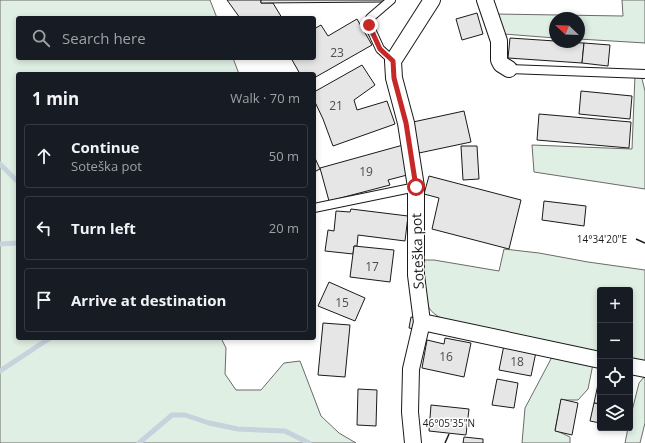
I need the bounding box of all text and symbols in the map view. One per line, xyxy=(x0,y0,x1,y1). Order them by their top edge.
north arrow xyxy=(549,12,585,48)
search box xyxy=(16,16,316,60)
route end xyxy=(360,16,378,34)
icon: search xyxy=(30,27,52,49)
text: Search here xyxy=(62,28,146,48)
house number: 23 xyxy=(330,44,344,61)
text: 1 min xyxy=(32,87,79,110)
text: Walk · 70 m xyxy=(230,89,300,107)
house number: 21 xyxy=(329,97,343,114)
text: Continue xyxy=(71,137,139,157)
icon: ahead xyxy=(33,145,55,167)
text: 50 m xyxy=(269,147,299,165)
text: Soteška pot xyxy=(71,157,142,175)
house number: 19 xyxy=(359,163,373,180)
route start xyxy=(407,178,425,196)
street label: Soteška pot xyxy=(406,212,428,289)
icon: left xyxy=(33,217,55,239)
text: Turn left xyxy=(71,218,136,238)
text: 20 m xyxy=(269,219,299,237)
text: 14°34'20"E xyxy=(577,232,627,246)
house number: 17 xyxy=(365,258,379,275)
map controls xyxy=(597,287,633,431)
button: + xyxy=(597,287,633,323)
icon: arrive xyxy=(33,289,55,311)
text: Arrive at destination xyxy=(71,290,226,310)
house number: 15 xyxy=(335,294,349,311)
button: − xyxy=(597,323,633,359)
house number: 16 xyxy=(439,348,453,365)
house number: 18 xyxy=(510,353,524,370)
button: locate xyxy=(597,359,633,395)
button: layers xyxy=(597,395,633,431)
text: 46°05'35"N xyxy=(423,416,475,430)

